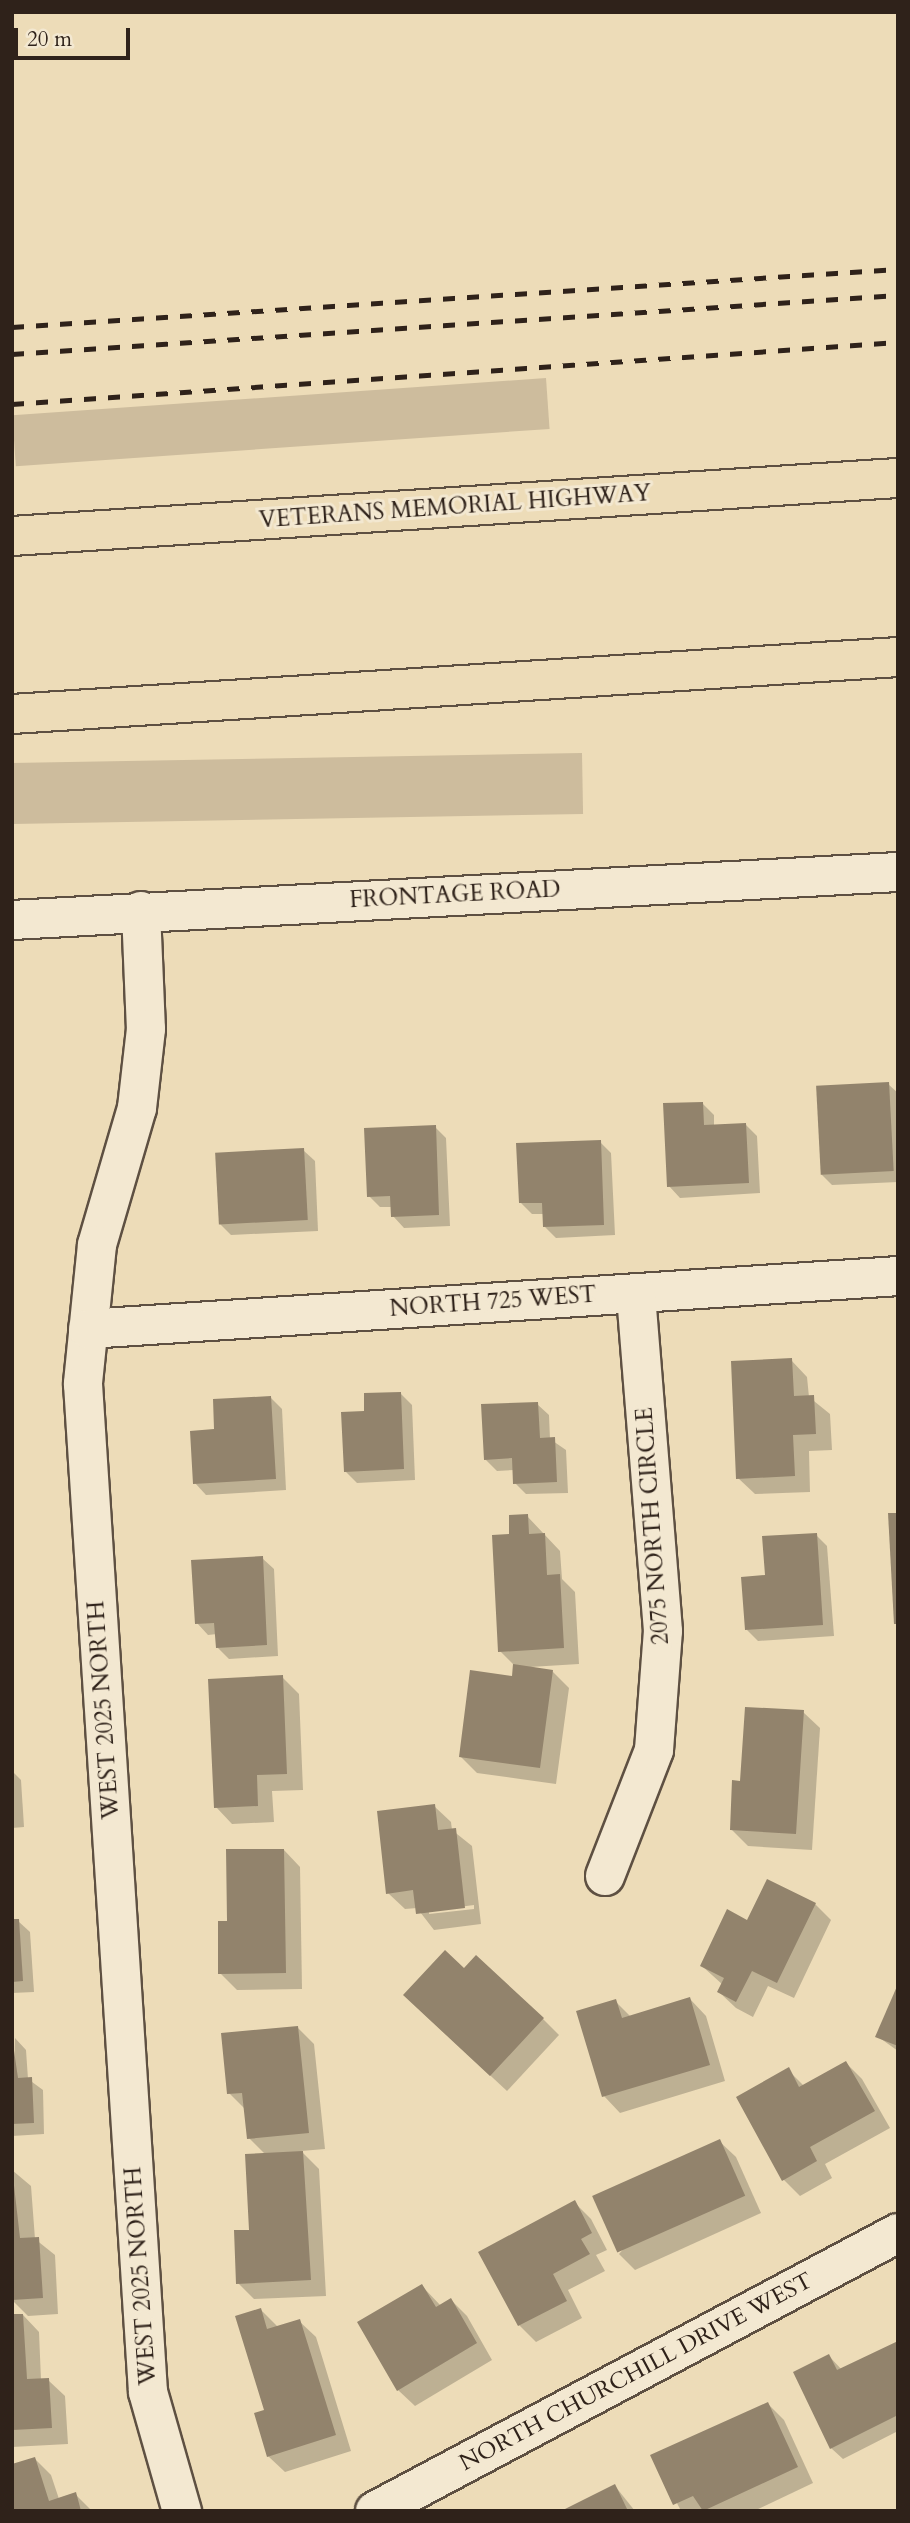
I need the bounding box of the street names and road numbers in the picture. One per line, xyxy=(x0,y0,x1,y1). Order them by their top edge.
street label: VETERANS MEMORIAL HIGHWAY xyxy=(258,480,652,534)
street label: FRONTAGE ROAD xyxy=(349,876,561,914)
street label: NORTH 725 WEST xyxy=(389,1281,597,1323)
street label: 2075 NORTH CIRCLE xyxy=(631,1406,675,1646)
street label: WEST 2025 NORTH xyxy=(83,1600,125,1820)
street label: WEST 2025 NORTH xyxy=(120,2166,162,2386)
street label: NORTH CHURCHILL DRIVE WEST xyxy=(455,2267,817,2477)

